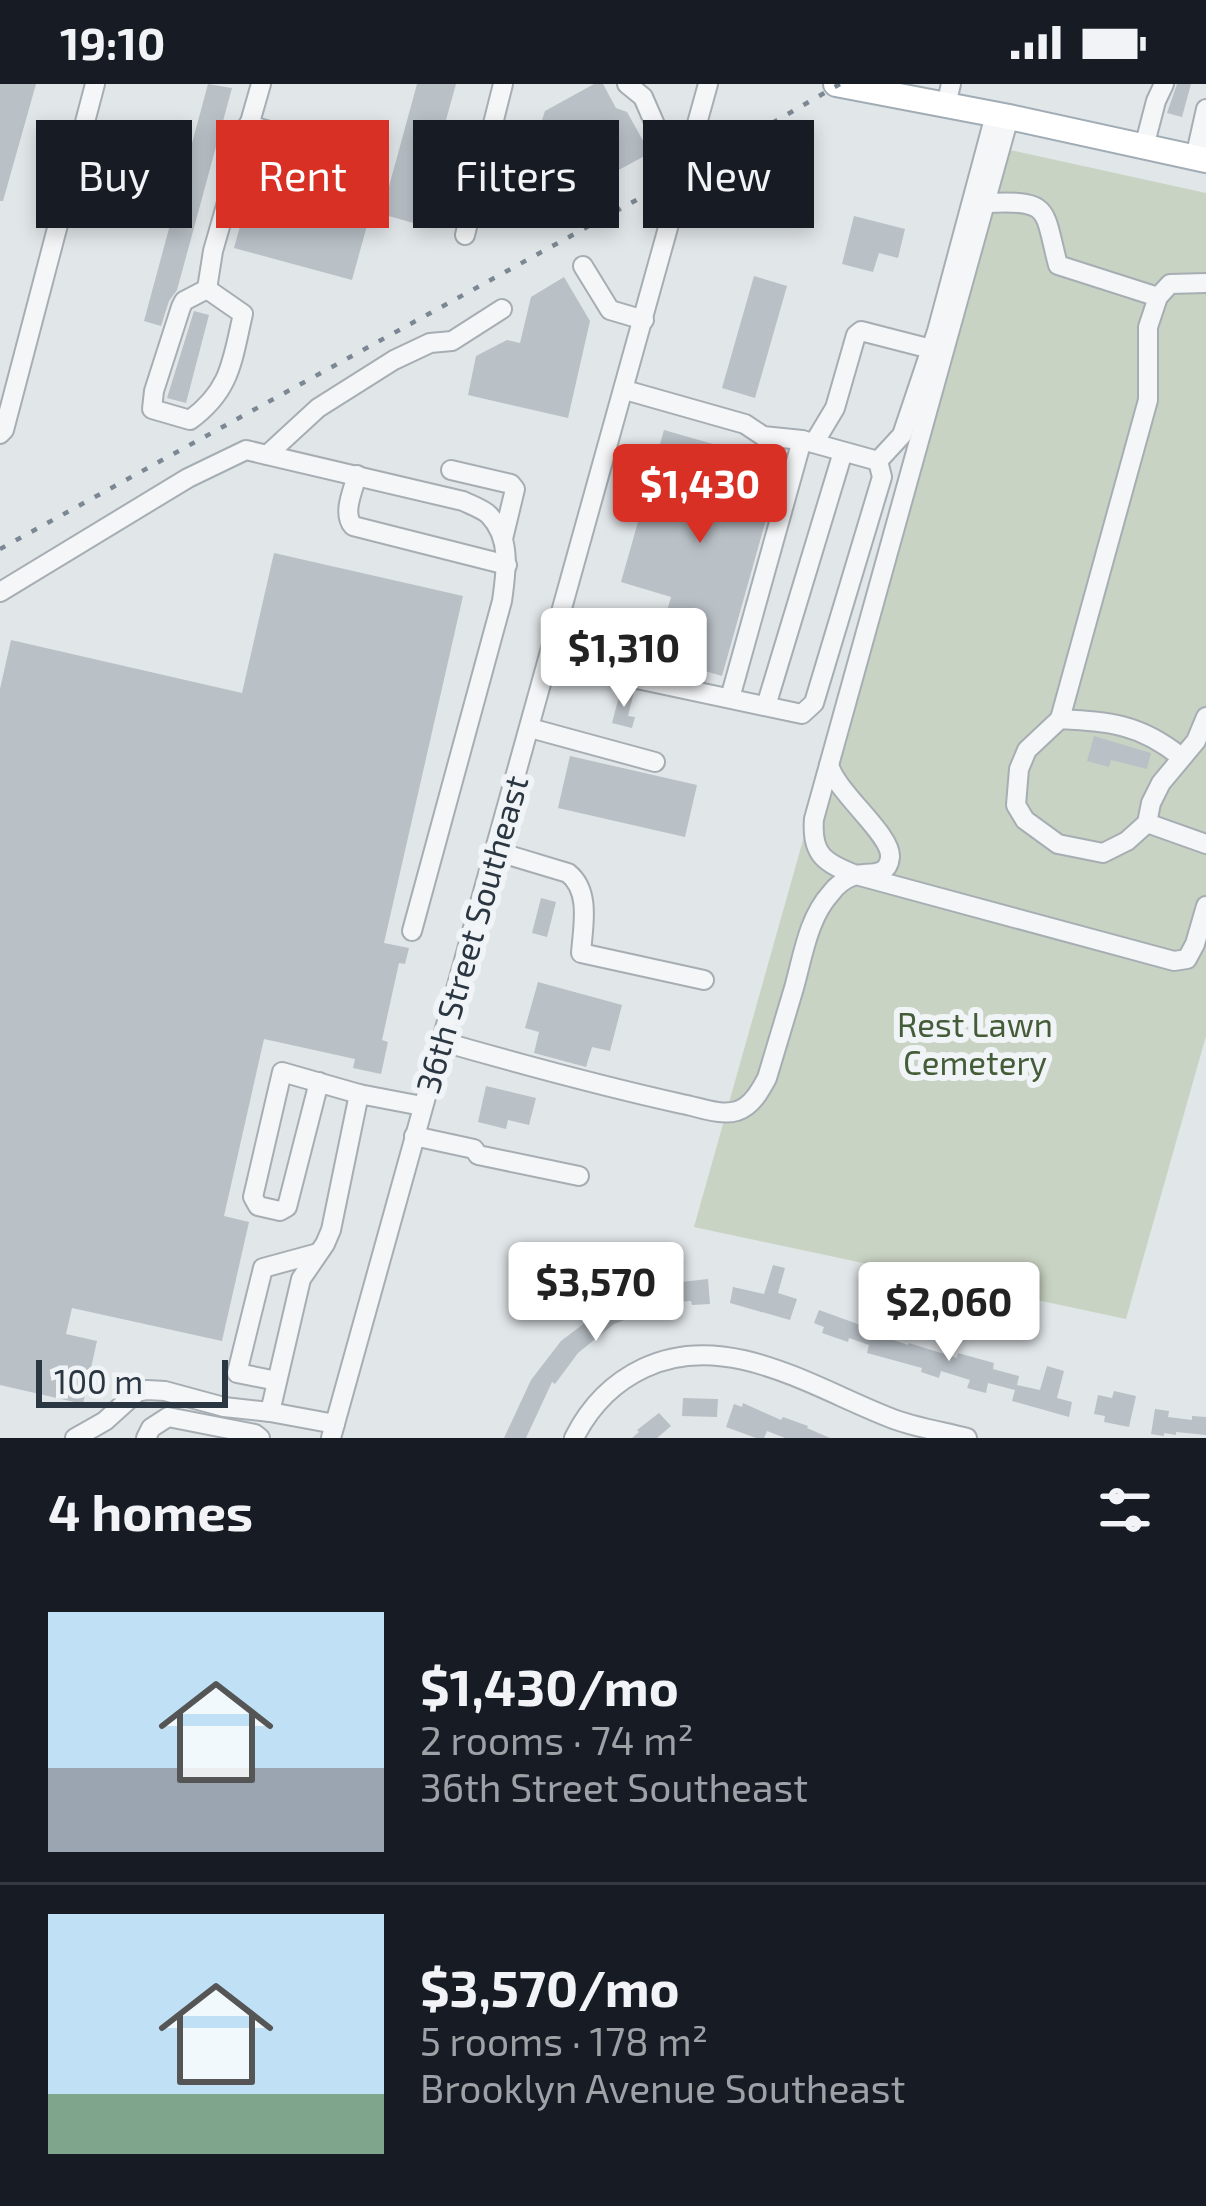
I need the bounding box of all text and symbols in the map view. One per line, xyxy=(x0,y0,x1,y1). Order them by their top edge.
text: 19:10 xyxy=(60,15,165,69)
chip: Buy xyxy=(36,120,192,228)
chip: Rent xyxy=(216,120,389,228)
chip: Filters xyxy=(413,120,619,228)
chip: New xyxy=(643,120,814,228)
pin: $1,430 xyxy=(602,444,798,546)
text: $1,430 xyxy=(640,459,760,506)
pin: $1,310 xyxy=(526,608,722,710)
text: $1,310 xyxy=(568,623,680,670)
street label: 36th Street Southeast xyxy=(407,771,535,1097)
park label: Rest Lawn Cemetery xyxy=(897,1004,1053,1082)
pin: $3,570 xyxy=(498,1242,694,1344)
text: $3,570 xyxy=(536,1257,656,1304)
pin: $2,060 xyxy=(851,1262,1047,1364)
text: $2,060 xyxy=(886,1277,1012,1324)
scale bar xyxy=(36,1354,228,1407)
text: 100 m xyxy=(54,1361,143,1401)
icon: filters xyxy=(1092,1477,1158,1543)
text: 4 homes xyxy=(48,1480,253,1541)
text: $1,430/mo xyxy=(420,1655,679,1716)
icon: home xyxy=(144,1660,288,1804)
text: 2 rooms · 74 m² xyxy=(420,1716,694,1763)
text: 36th Street Southeast xyxy=(420,1763,808,1810)
text: $3,570/mo xyxy=(420,1956,680,2017)
icon: home xyxy=(144,1962,288,2106)
text: 5 rooms · 178 m² xyxy=(420,2017,708,2064)
text: Brooklyn Avenue Southeast xyxy=(420,2064,905,2111)

